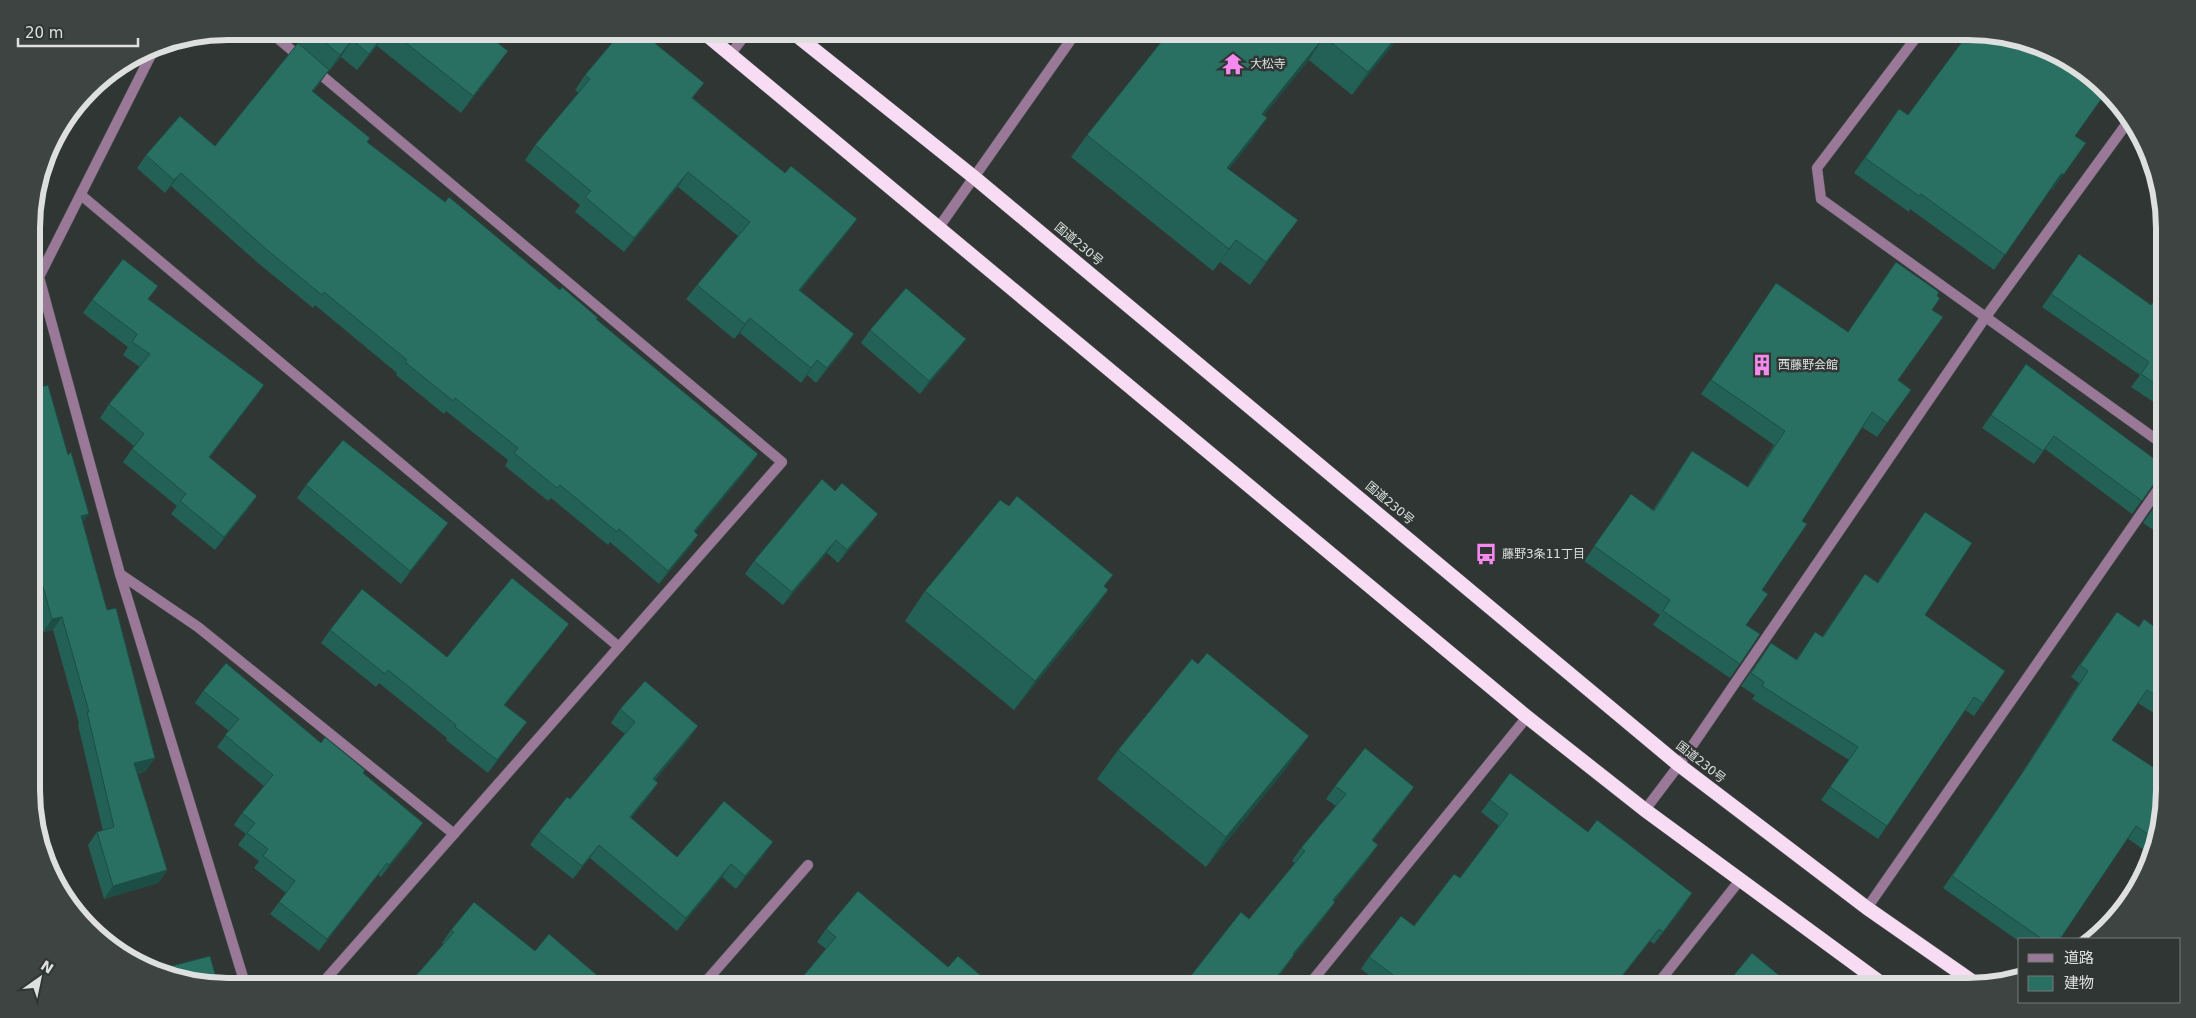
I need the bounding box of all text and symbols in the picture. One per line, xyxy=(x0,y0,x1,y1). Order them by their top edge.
scale bar xyxy=(18,15,138,47)
text: 20 m xyxy=(25,24,63,42)
temple icon: 大松寺 xyxy=(1220,51,1246,77)
place label: 大松寺 xyxy=(1250,57,1286,71)
street label: 国道230号 xyxy=(1052,220,1106,268)
building icon: 西藤野会館 xyxy=(1749,352,1775,378)
place label: 西藤野会館 xyxy=(1778,358,1838,372)
street label: 国道230号 xyxy=(1363,479,1417,527)
bus stop icon: 藤野3条11丁目 xyxy=(1473,541,1499,567)
place label: 藤野3条11丁目 xyxy=(1502,547,1585,561)
street label: 国道230号 xyxy=(1673,738,1729,786)
legend xyxy=(2018,938,2181,1003)
text: 道路 xyxy=(2064,949,2094,967)
north arrow xyxy=(15,953,65,1003)
text: N xyxy=(38,957,56,977)
text: 建物 xyxy=(2064,974,2094,992)

